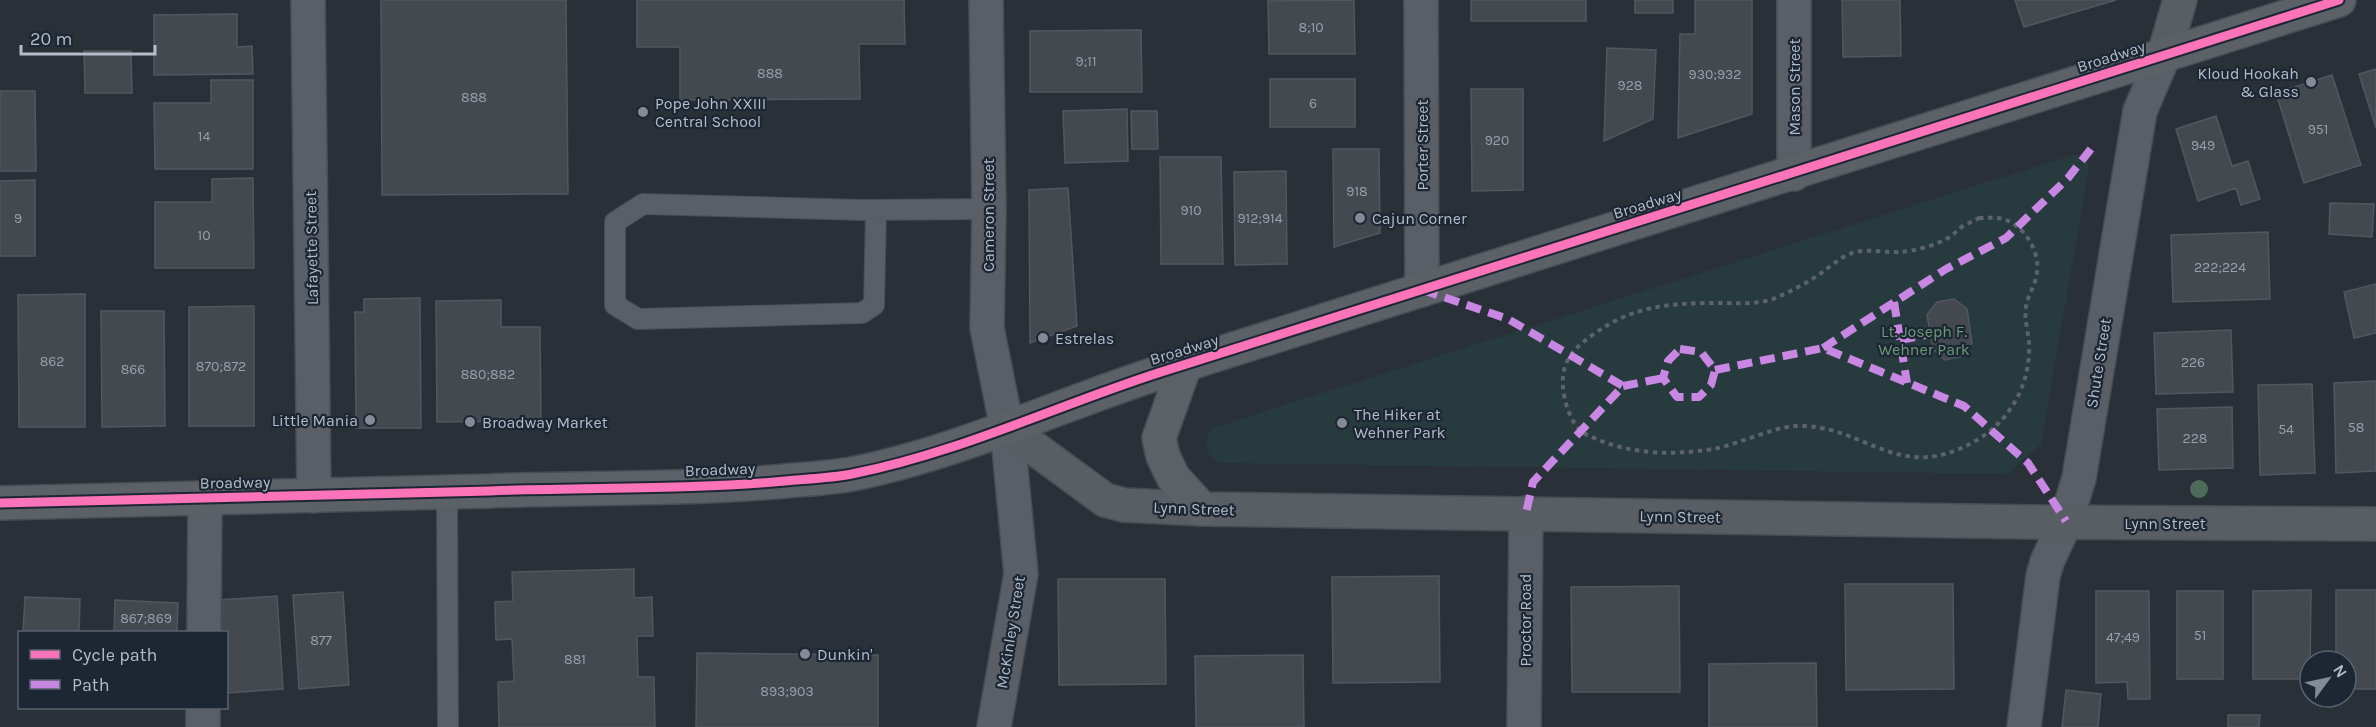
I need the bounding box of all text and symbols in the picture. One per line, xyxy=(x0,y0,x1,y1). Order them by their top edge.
scale bar xyxy=(21,18,154,56)
house number: 8;10 xyxy=(1298,19,1324,36)
text: 20 m xyxy=(30,28,72,50)
street label: Broadway xyxy=(2075,36,2148,76)
street label: Mason Street xyxy=(1785,39,1804,135)
house number: 9;11 xyxy=(1075,53,1097,70)
place label: Kloud Hookah & Glass xyxy=(2197,64,2299,101)
house number: 888 xyxy=(757,65,783,82)
house number: 930;932 xyxy=(1689,66,1741,83)
marker: Kloud Hookah & Glass xyxy=(2304,75,2318,89)
house number: 928 xyxy=(1618,77,1642,94)
house number: 888 xyxy=(461,89,487,106)
place label: Pope John XXIII Central School xyxy=(655,94,766,131)
house number: 6 xyxy=(1309,95,1317,112)
street label: Porter Street xyxy=(1413,99,1432,191)
marker: Pope John XXIII Central School xyxy=(636,105,650,119)
house number: 951 xyxy=(2308,121,2328,138)
house number: 14 xyxy=(198,128,210,145)
house number: 920 xyxy=(1485,132,1509,149)
house number: 949 xyxy=(2191,137,2215,154)
street label: Cameron Street xyxy=(979,158,998,272)
house number: 918 xyxy=(1346,183,1368,200)
street label: Broadway xyxy=(1611,184,1684,223)
street label: Lafayette Street xyxy=(301,191,322,305)
house number: 910 xyxy=(1180,202,1202,219)
place label: Cajun Corner xyxy=(1372,209,1467,228)
house number: 9 xyxy=(14,210,22,227)
house number: 912;914 xyxy=(1237,210,1283,227)
marker: Cajun Corner xyxy=(1353,211,1367,225)
house number: 10 xyxy=(198,227,210,244)
house number: 222;224 xyxy=(2194,259,2246,276)
street label: Shute Street xyxy=(2082,317,2115,409)
park label: Lt. Joseph F. Wehner Park xyxy=(1878,322,1970,359)
place label: Estrelas xyxy=(1055,329,1114,348)
street label: Broadway xyxy=(1148,330,1221,369)
marker: Estrelas xyxy=(1036,331,1050,345)
house number: 862 xyxy=(40,353,64,370)
house number: 226 xyxy=(2181,354,2205,371)
house number: 870;872 xyxy=(196,358,246,375)
house number: 866 xyxy=(121,361,145,378)
house number: 880;882 xyxy=(461,366,515,383)
place label: The Hiker at Wehner Park xyxy=(1354,405,1446,442)
place label: Little Mania xyxy=(272,411,358,430)
marker: Little Mania xyxy=(363,413,377,427)
place label: Broadway Market xyxy=(482,413,608,432)
marker: Broadway Market xyxy=(463,415,477,429)
marker: The Hiker at Wehner Park xyxy=(1335,416,1349,430)
house number: 58 xyxy=(2348,419,2364,436)
house number: 54 xyxy=(2278,421,2294,438)
house number: 228 xyxy=(2183,430,2207,447)
street label: Broadway xyxy=(684,459,756,480)
street label: Broadway xyxy=(200,472,271,493)
street label: Lynn Street xyxy=(1153,498,1235,519)
street label: Lynn Street xyxy=(1639,506,1721,527)
street label: Lynn Street xyxy=(2124,514,2206,533)
street label: McKinley Street xyxy=(992,574,1029,690)
street label: Proctor Road xyxy=(1516,574,1535,666)
house number: 867;869 xyxy=(120,610,172,627)
house number: 51 xyxy=(2194,627,2206,644)
house number: 47;49 xyxy=(2106,629,2140,646)
legend xyxy=(18,631,228,709)
house number: 877 xyxy=(310,632,332,649)
text: Cycle path xyxy=(72,644,157,666)
place label: Dunkin' xyxy=(817,645,873,664)
marker: Dunkin' xyxy=(798,647,812,661)
north arrow xyxy=(2298,649,2358,709)
house number: 881 xyxy=(564,651,586,668)
text: N xyxy=(2329,661,2351,681)
text: Path xyxy=(72,674,110,696)
house number: 893;903 xyxy=(760,683,814,700)

